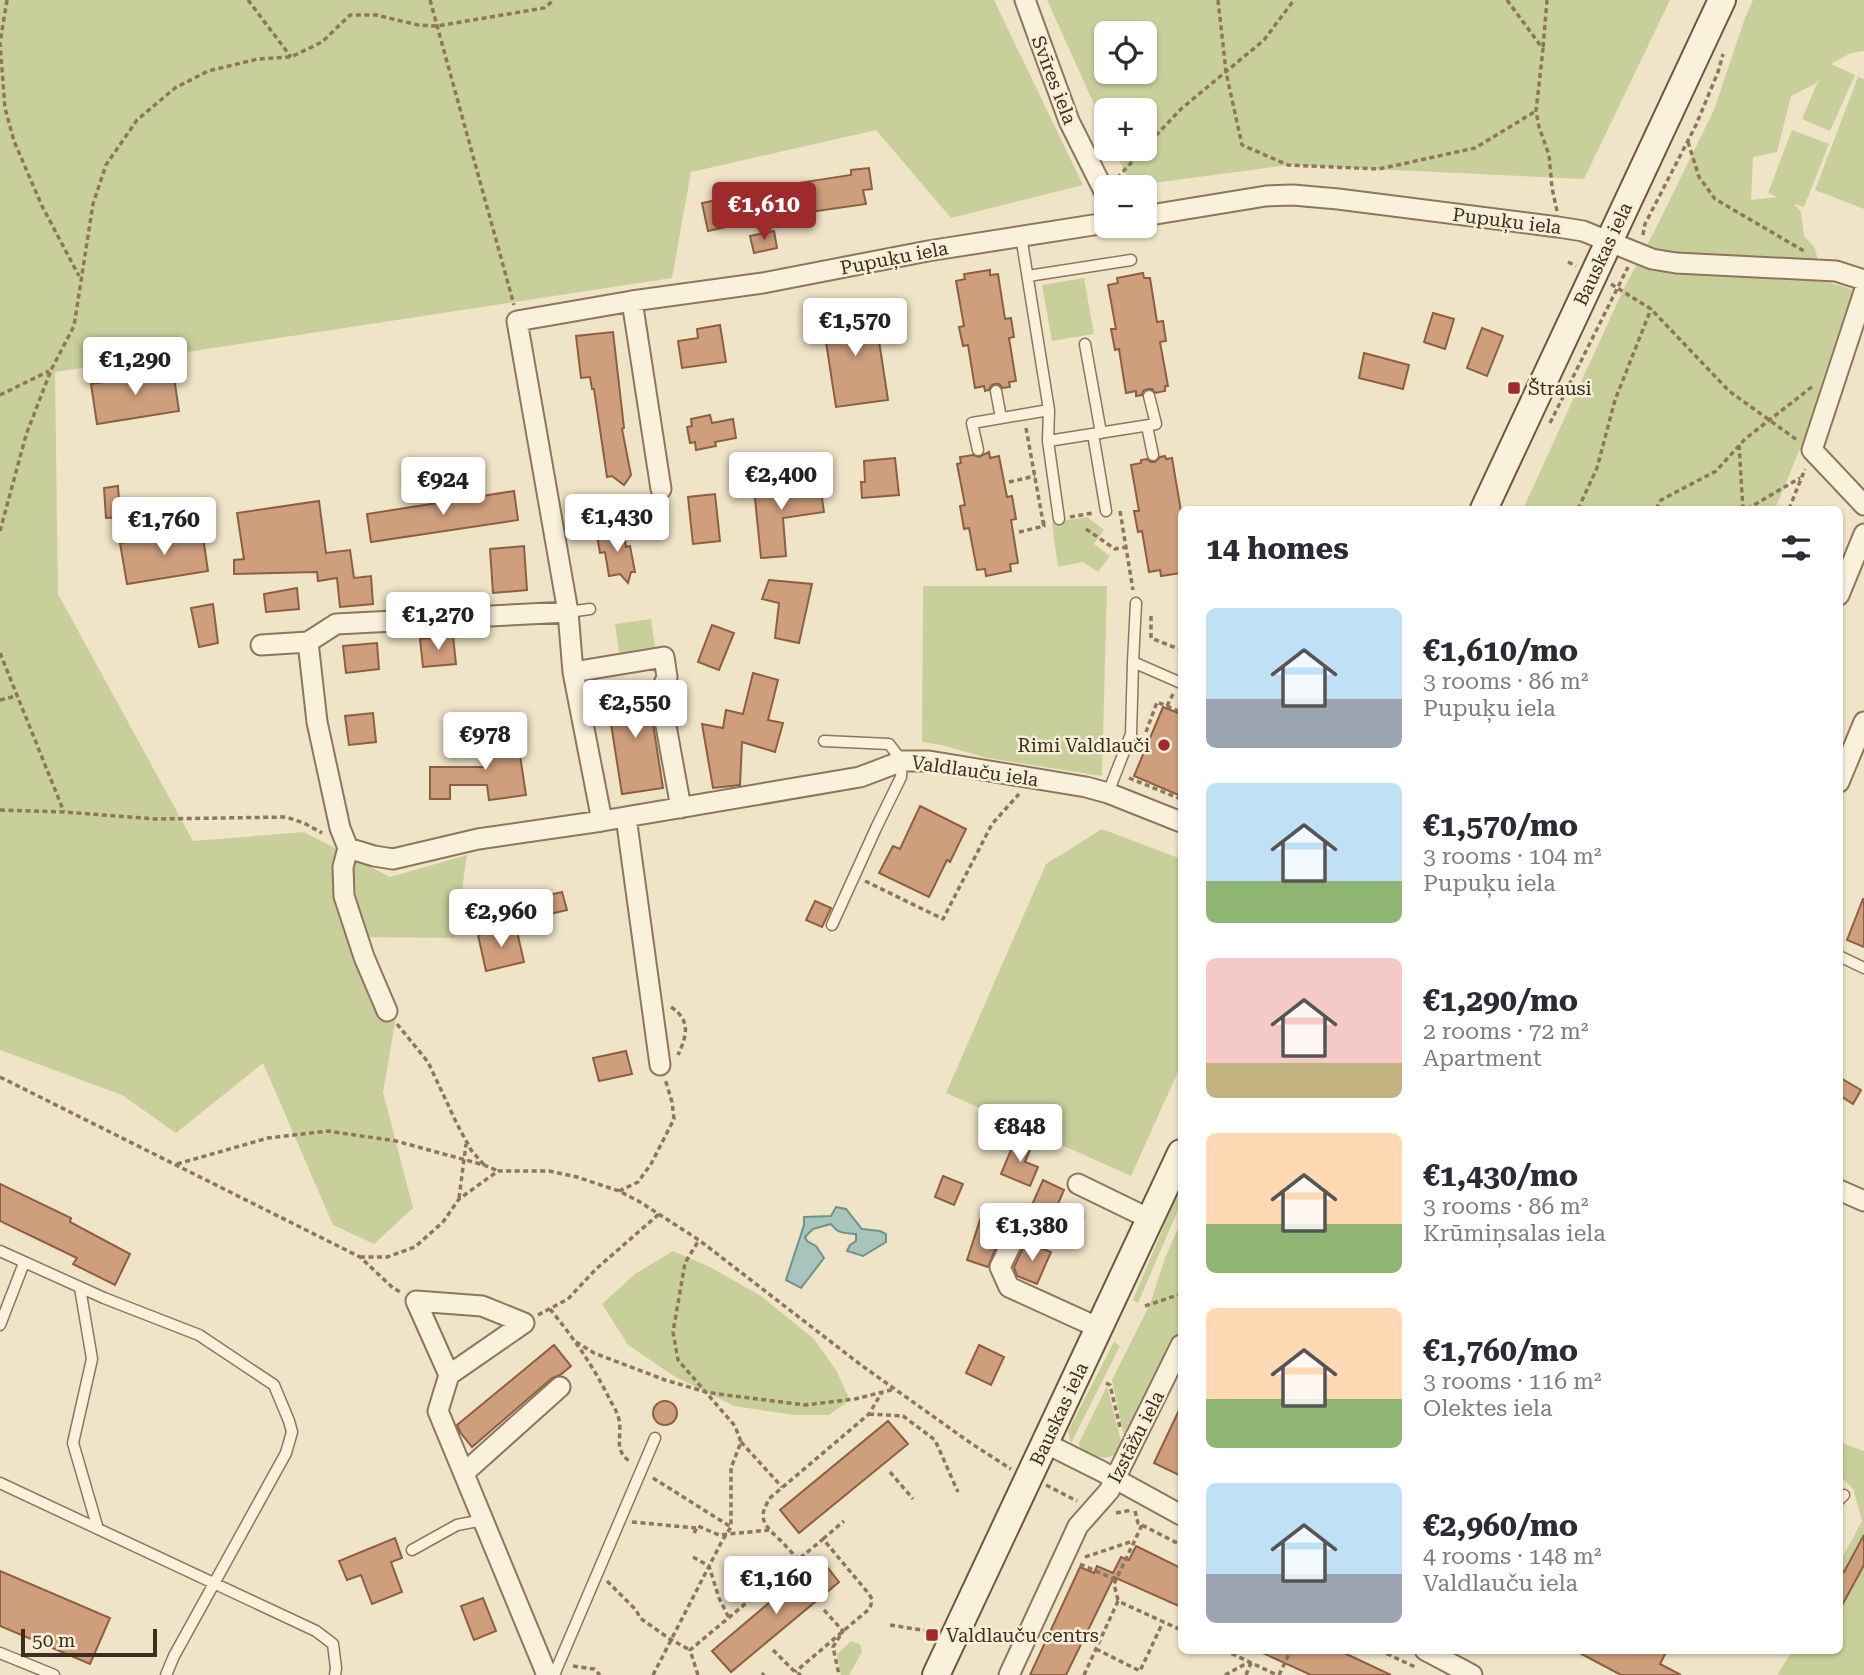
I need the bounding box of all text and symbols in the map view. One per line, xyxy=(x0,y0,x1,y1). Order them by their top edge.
map controls xyxy=(1094,21,1157,238)
button: locate xyxy=(1094,21,1157,84)
street label: Svīres iela xyxy=(1027,32,1082,128)
button: + xyxy=(1094,98,1157,161)
button: − xyxy=(1094,175,1157,238)
pin: €1,610 xyxy=(707,182,821,242)
text: €1,610 xyxy=(728,191,800,218)
street label: Bauskas iela xyxy=(1569,198,1637,309)
street label: Pupuķu iela xyxy=(1451,203,1563,241)
street label: Pupuķu iela xyxy=(838,236,951,282)
pin: €1,570 xyxy=(798,298,912,358)
text: €1,570 xyxy=(819,307,891,334)
pin: €1,290 xyxy=(78,338,192,397)
text: €1,290 xyxy=(99,346,171,373)
place label: Štrausi xyxy=(1528,377,1592,400)
marker: Štrausi xyxy=(1506,380,1522,396)
pin: €2,400 xyxy=(724,452,838,512)
pin: €924 xyxy=(402,458,484,517)
text: €2,400 xyxy=(745,461,817,488)
text: €924 xyxy=(417,466,469,493)
pin: €1,430 xyxy=(560,494,674,554)
pin: €1,760 xyxy=(107,498,221,557)
text: €1,430 xyxy=(581,503,653,530)
text: €1,760 xyxy=(128,506,200,533)
icon: filters xyxy=(1777,529,1815,567)
text: 14 homes xyxy=(1206,531,1349,566)
pin: €1,270 xyxy=(381,592,495,652)
text: €1,270 xyxy=(402,601,474,628)
text: €1,610/mo xyxy=(1423,633,1578,668)
icon: home xyxy=(1262,636,1346,720)
text: 3 rooms · 86 m² xyxy=(1423,668,1589,695)
pin: €2,550 xyxy=(578,680,692,740)
text: €2,550 xyxy=(599,689,671,716)
text: Pupuķu iela xyxy=(1423,695,1556,722)
pin: €978 xyxy=(444,712,526,772)
text: €978 xyxy=(459,721,511,748)
place label: Rimi Valdlauči xyxy=(1018,734,1150,757)
marker: Rimi Valdlauči xyxy=(1156,737,1172,753)
street label: Valdlauču iela xyxy=(910,751,1041,791)
text: €1,570/mo xyxy=(1423,808,1578,843)
icon: home xyxy=(1262,811,1346,895)
text: 3 rooms · 104 m² xyxy=(1423,843,1601,870)
text: Pupuķu iela xyxy=(1423,870,1556,897)
pin: €2,960 xyxy=(444,890,558,949)
text: €2,960 xyxy=(465,898,537,925)
text: €1,290/mo xyxy=(1423,983,1578,1018)
icon: home xyxy=(1262,986,1346,1070)
text: 2 rooms · 72 m² xyxy=(1423,1018,1589,1045)
text: Apartment xyxy=(1423,1045,1542,1072)
pin: €848 xyxy=(979,1104,1061,1164)
text: €848 xyxy=(994,1113,1046,1140)
text: €1,430/mo xyxy=(1423,1158,1578,1193)
icon: home xyxy=(1262,1161,1346,1245)
text: 3 rooms · 86 m² xyxy=(1423,1193,1589,1220)
pin: €1,380 xyxy=(975,1204,1089,1263)
text: €1,380 xyxy=(996,1212,1068,1239)
text: Krūmiņsalas iela xyxy=(1423,1220,1606,1247)
text: €1,760/mo xyxy=(1423,1333,1578,1368)
icon: home xyxy=(1262,1336,1346,1420)
street label: Bauskas iela xyxy=(1025,1358,1093,1469)
text: 3 rooms · 116 m² xyxy=(1423,1368,1601,1395)
street label: Izstāžu iela xyxy=(1103,1386,1169,1487)
text: Olektes iela xyxy=(1423,1395,1552,1422)
text: €2,960/mo xyxy=(1423,1508,1578,1543)
icon: home xyxy=(1262,1511,1346,1595)
text: 4 rooms · 148 m² xyxy=(1423,1543,1601,1570)
pin: €1,160 xyxy=(719,1556,833,1616)
text: €1,160 xyxy=(740,1565,812,1592)
text: Valdlauču iela xyxy=(1423,1570,1578,1597)
place label: Valdlauču centrs xyxy=(946,1624,1099,1647)
scale bar xyxy=(21,1626,158,1658)
marker: Valdlauču centrs xyxy=(924,1627,940,1643)
text: 50 m xyxy=(32,1629,75,1652)

